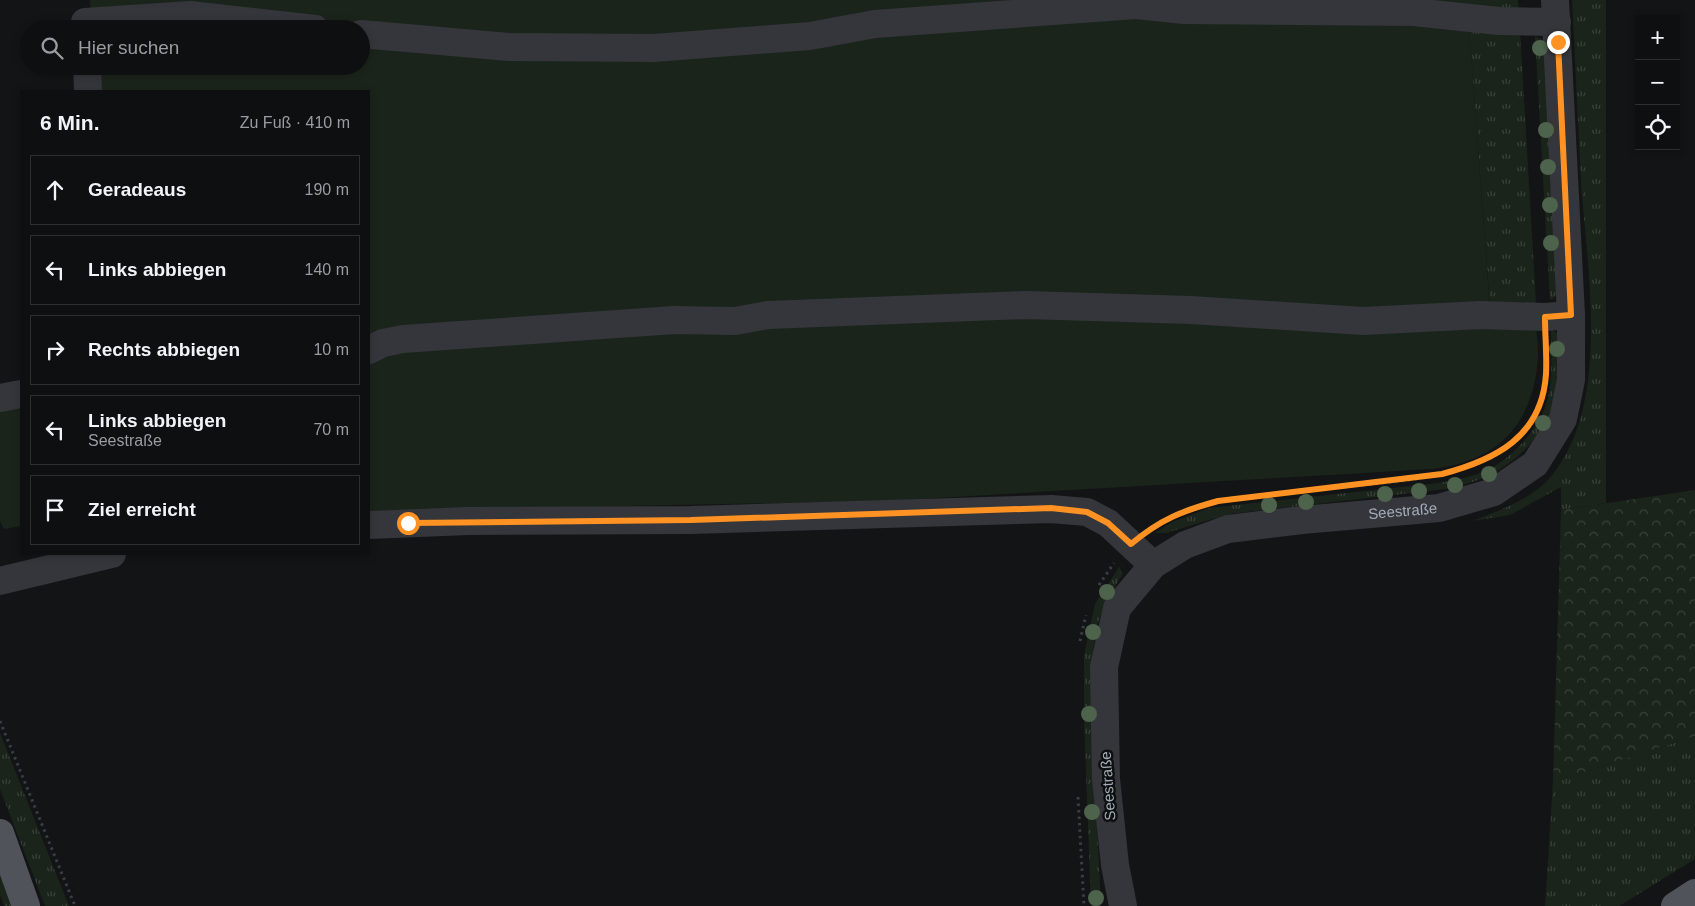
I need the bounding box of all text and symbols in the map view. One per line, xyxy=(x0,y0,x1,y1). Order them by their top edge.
map controls xyxy=(1635,15,1680,150)
button: + xyxy=(1635,15,1680,60)
search box xyxy=(20,20,370,75)
route end xyxy=(1547,31,1570,54)
icon: search xyxy=(38,34,66,62)
text: Hier suchen xyxy=(78,37,179,58)
button: − xyxy=(1635,60,1680,105)
button: locate xyxy=(1635,105,1680,150)
text: 6 Min. xyxy=(40,111,100,134)
text: Zu Fuß · 410 m xyxy=(240,114,350,131)
icon: ahead xyxy=(41,176,69,204)
text: Geradeaus xyxy=(88,179,186,200)
text: 190 m xyxy=(305,181,349,198)
icon: left xyxy=(41,256,69,284)
text: Links abbiegen xyxy=(88,259,226,280)
text: 140 m xyxy=(305,261,349,278)
icon: right xyxy=(41,336,69,364)
text: Rechts abbiegen xyxy=(88,339,240,360)
text: 10 m xyxy=(313,341,349,358)
text: Links abbiegen xyxy=(88,410,226,431)
icon: left xyxy=(41,416,69,444)
text: 70 m xyxy=(313,421,349,438)
text: Seestraße xyxy=(88,432,162,449)
icon: arrive xyxy=(41,496,69,524)
text: Ziel erreicht xyxy=(88,499,196,520)
street label: Seestraße xyxy=(1367,499,1438,522)
route start xyxy=(397,512,420,535)
street label: Seestraße xyxy=(1097,751,1118,821)

